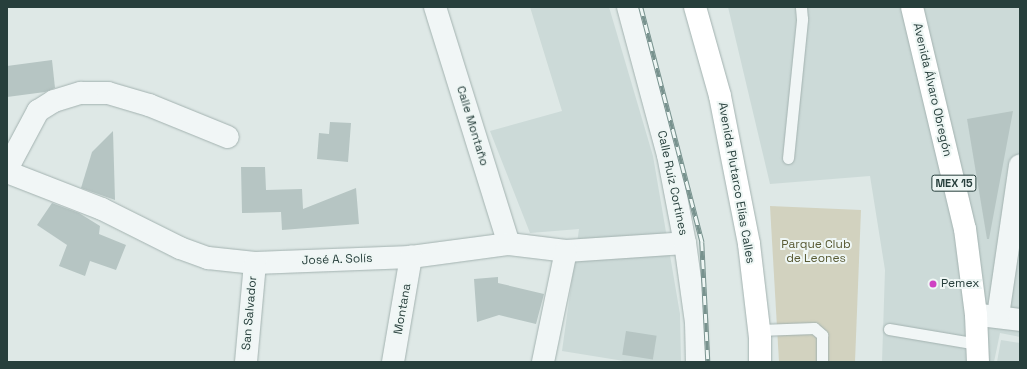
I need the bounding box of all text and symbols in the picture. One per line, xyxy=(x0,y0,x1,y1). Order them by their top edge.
street label: Avenida Álvaro Obregón xyxy=(910,22,954,158)
street label: Calle Montaño xyxy=(453,84,491,168)
street label: Avenida Plutarco Elías Calles xyxy=(715,101,757,265)
street label: Calle Ruíz Cortines xyxy=(654,129,690,237)
road number: MEX 15 xyxy=(931,174,977,192)
park label: Parque Club de Leones xyxy=(781,238,851,266)
street label: José A. Solís xyxy=(301,252,373,268)
street label: San Salvador xyxy=(240,275,260,351)
place label: Pemex xyxy=(941,277,979,291)
marker: Pemex xyxy=(928,279,938,289)
street label: Montana xyxy=(391,282,415,336)

